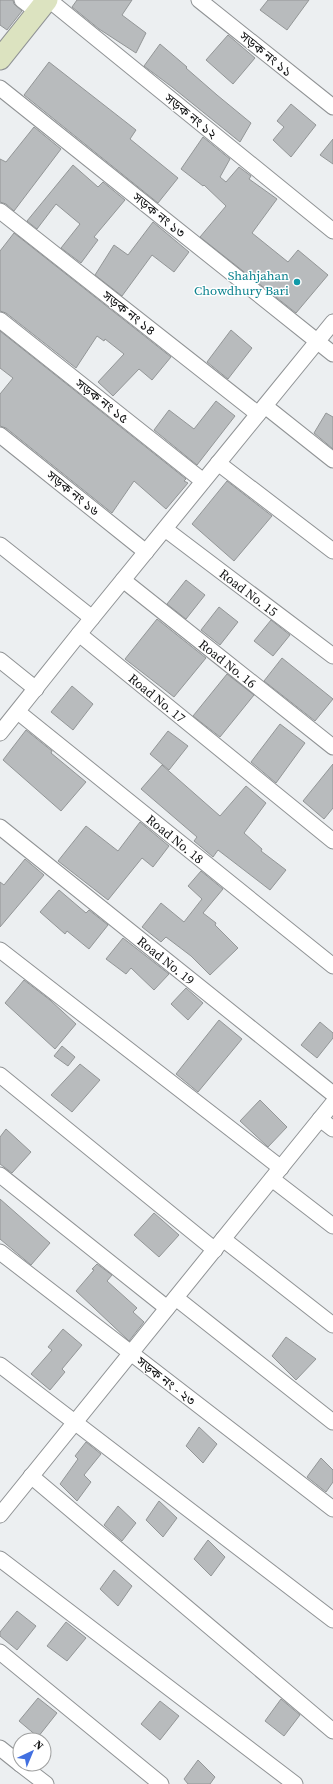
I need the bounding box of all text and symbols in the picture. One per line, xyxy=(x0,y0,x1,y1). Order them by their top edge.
street label: সড়ক নং ১১ xyxy=(235,27,296,80)
street label: সড়ক নং ১২ xyxy=(160,89,221,143)
street label: সড়ক নং ১৩ xyxy=(128,188,189,242)
place label: Shahjahan Chowdhury Bari xyxy=(194,267,289,299)
marker: Shahjahan Chowdhury Bari xyxy=(292,277,302,287)
street label: সড়ক নং ১৪ xyxy=(98,286,159,339)
street label: সড়ক নং ১৫ xyxy=(71,374,132,427)
street label: সড়ক নং ১৬ xyxy=(42,466,103,520)
street label: Road No. 15 xyxy=(216,565,281,620)
street label: Road No. 16 xyxy=(196,635,260,691)
street label: Road No. 17 xyxy=(125,670,190,726)
street label: Road No. 18 xyxy=(143,811,207,867)
street label: Road No. 19 xyxy=(134,932,198,988)
street label: সড়ক নং - ২৩ xyxy=(132,1352,199,1409)
north arrow xyxy=(12,1732,52,1772)
text: N xyxy=(31,1737,47,1753)

